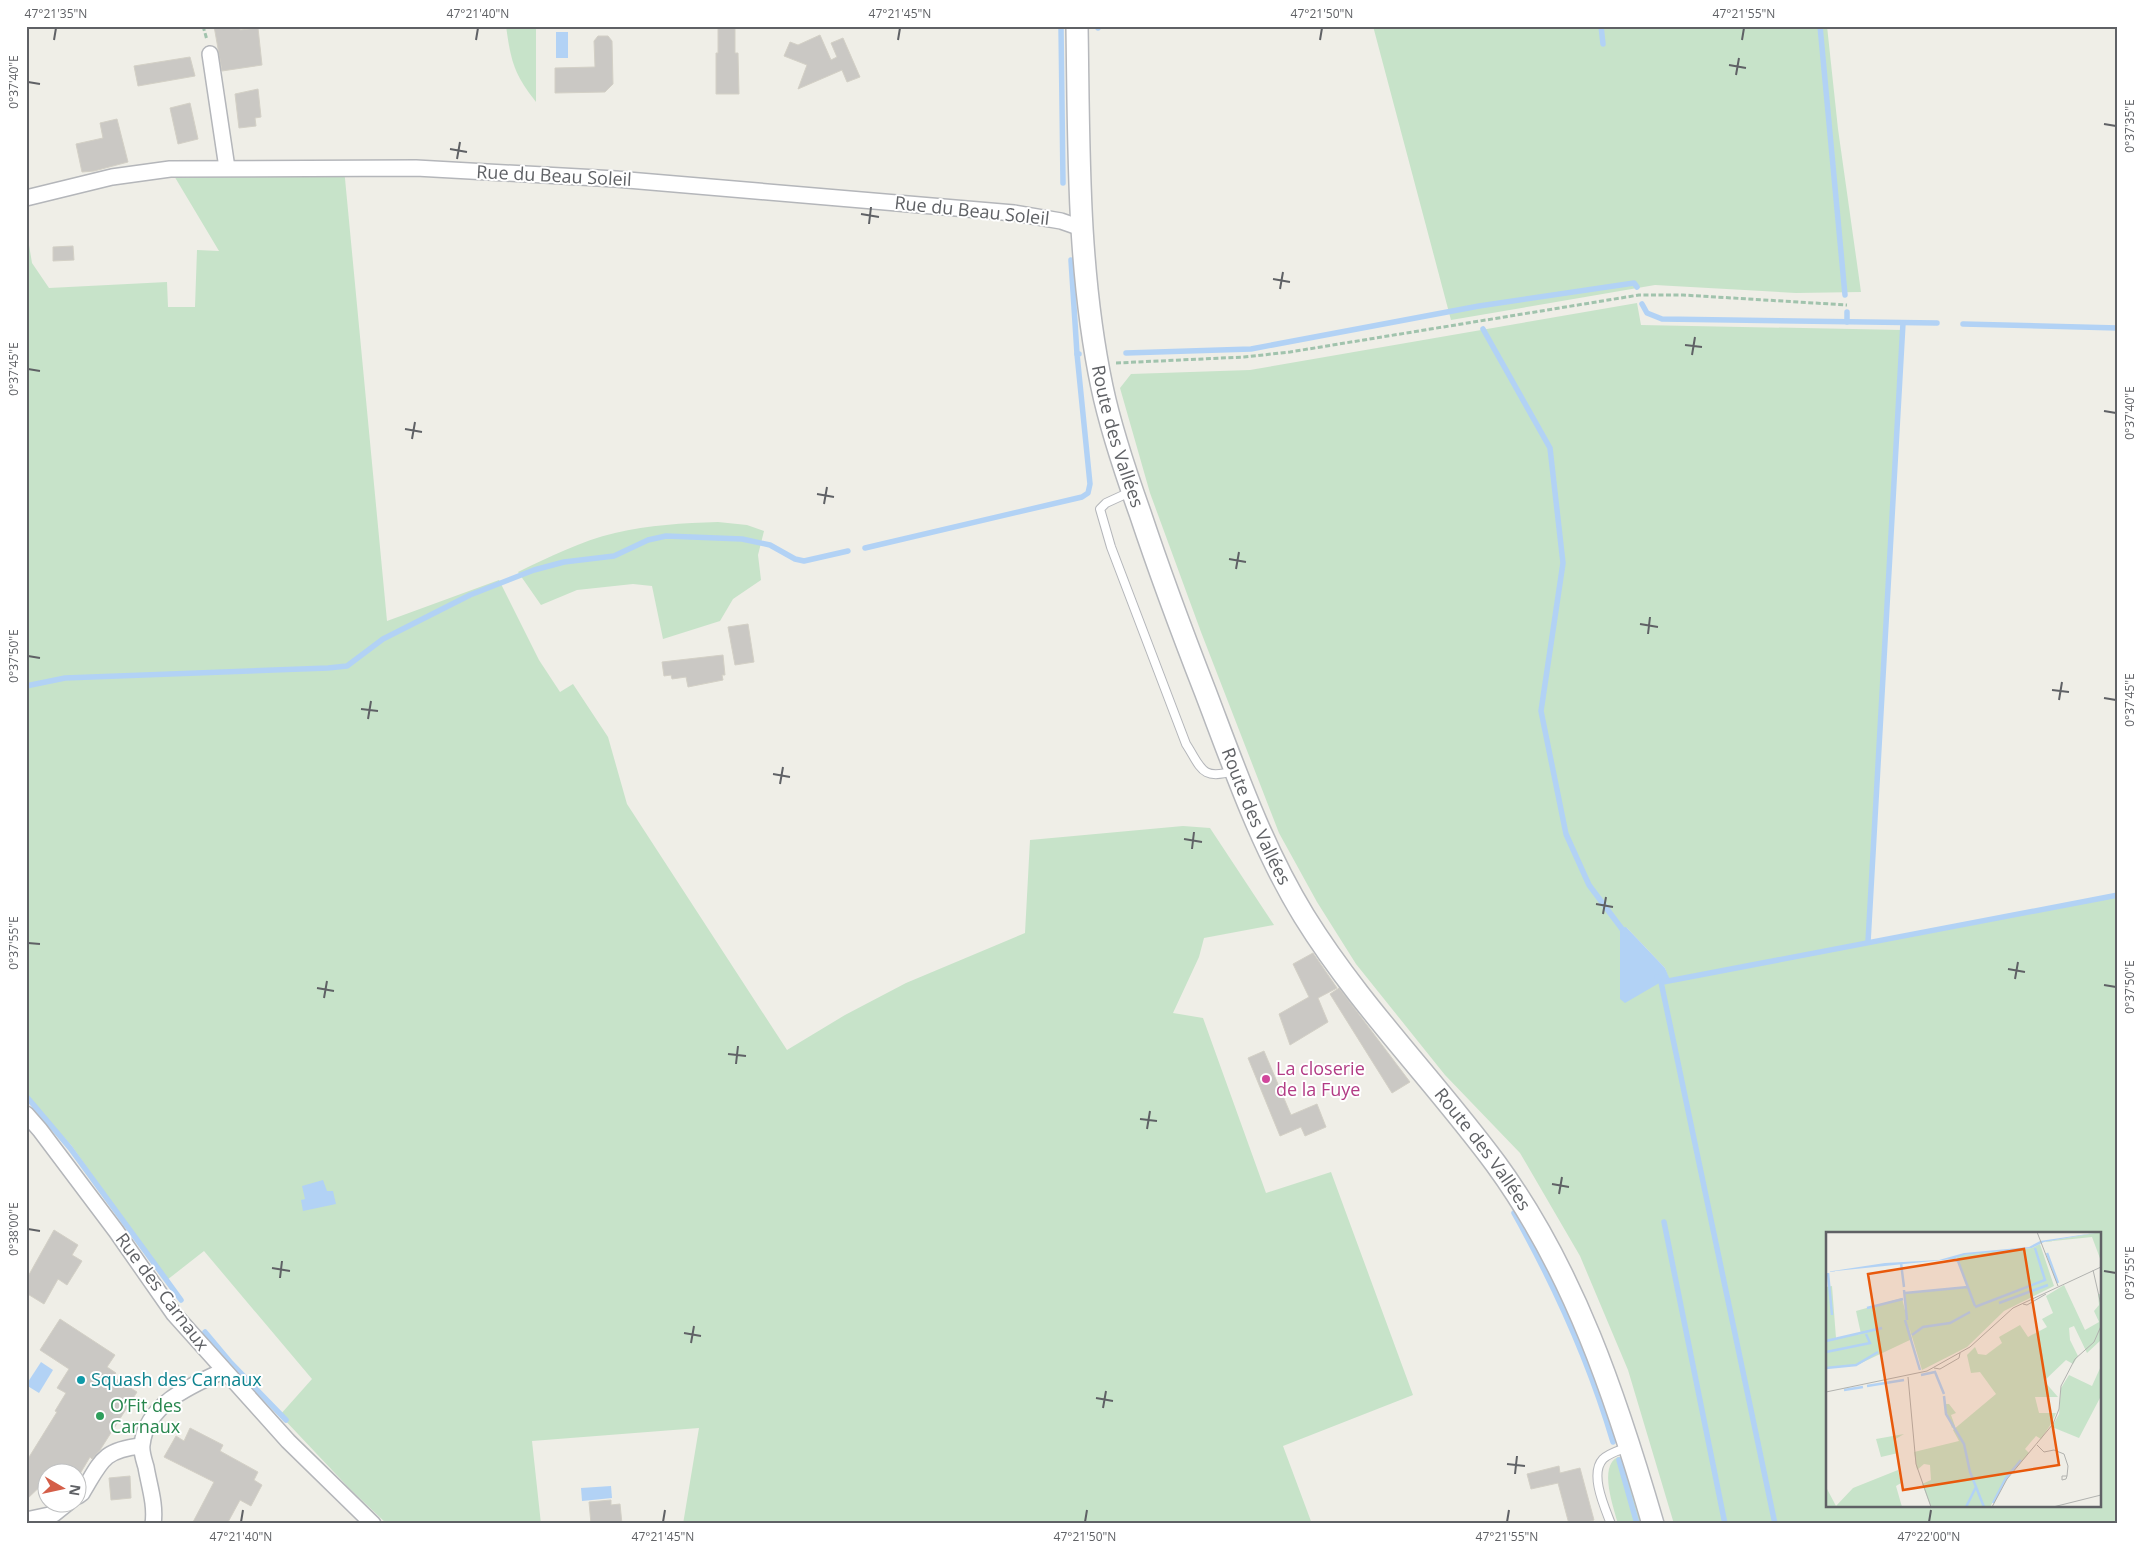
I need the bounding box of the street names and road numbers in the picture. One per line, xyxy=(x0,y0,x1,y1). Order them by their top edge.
street label: Rue du Beau Soleil xyxy=(476,159,632,191)
street label: Rue du Beau Soleil xyxy=(893,190,1051,230)
street label: Route des Vallées xyxy=(1087,363,1150,510)
street label: Route des Vallées xyxy=(1217,744,1297,889)
street label: Route des Vallées xyxy=(1430,1083,1537,1215)
street label: Rue des Carnaux xyxy=(111,1228,215,1356)

